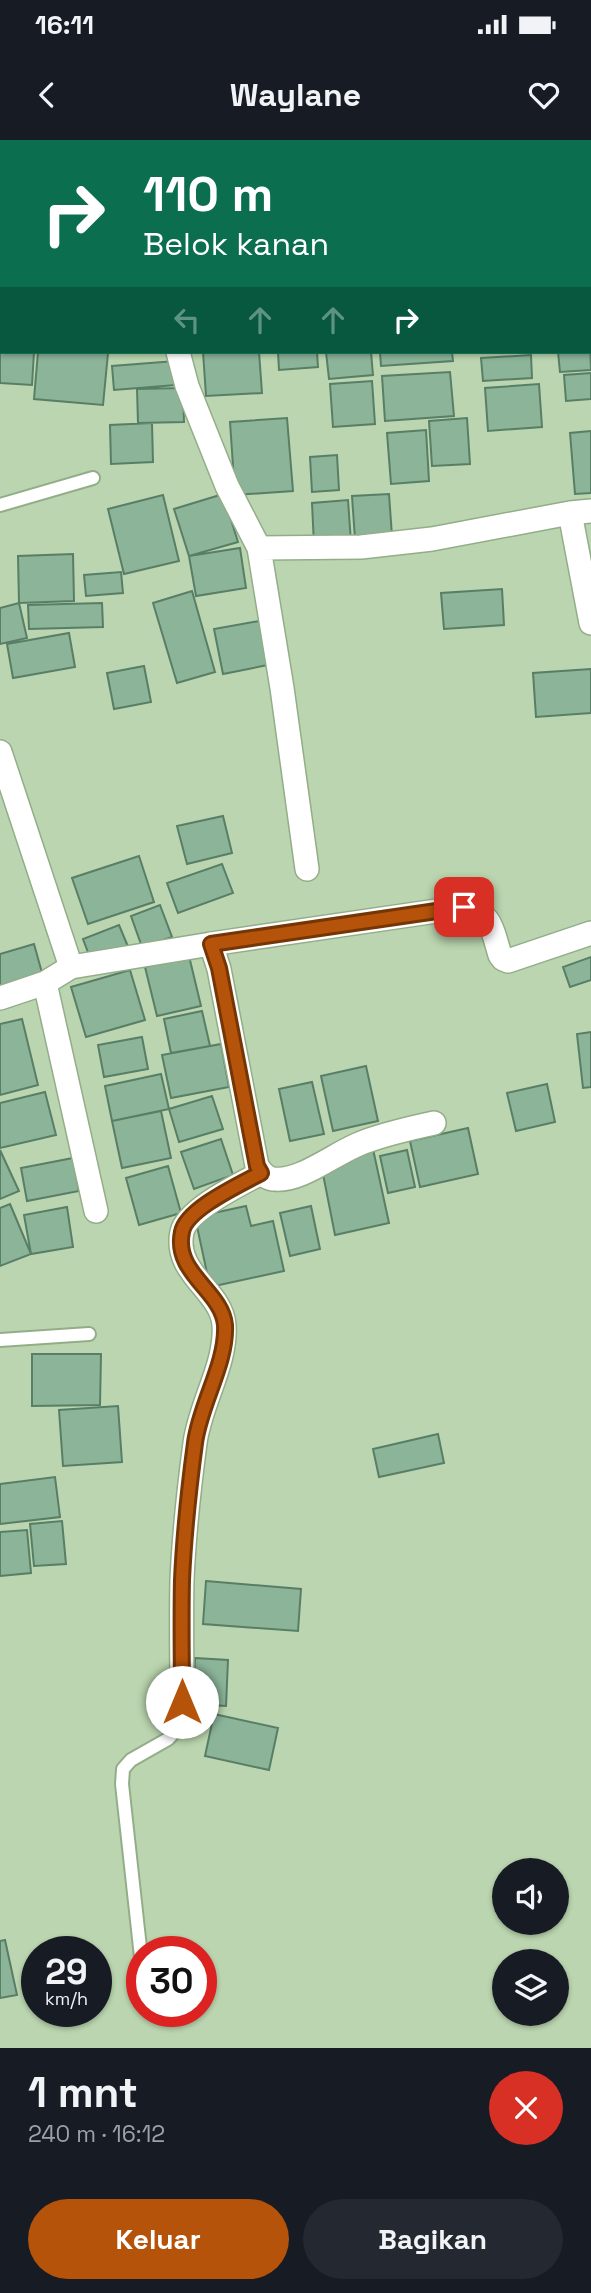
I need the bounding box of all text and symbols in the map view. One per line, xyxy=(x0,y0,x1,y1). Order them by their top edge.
text: 16:11 xyxy=(35,8,94,42)
text: Waylane xyxy=(230,75,361,115)
icon: back xyxy=(28,76,66,114)
icon: heart xyxy=(525,76,563,114)
text: 110 m xyxy=(143,163,273,225)
icon: right xyxy=(28,168,119,259)
text: Belok kanan xyxy=(143,224,329,264)
icon: left xyxy=(168,301,206,339)
icon: ahead xyxy=(241,301,279,339)
icon: ahead xyxy=(314,301,352,339)
icon: right xyxy=(387,301,425,339)
pin xyxy=(434,877,494,937)
icon: arrive xyxy=(445,888,483,926)
position arrow xyxy=(145,1665,219,1739)
map controls xyxy=(492,1858,569,2026)
button: sound xyxy=(492,1858,569,1935)
speed limit sign: 30 xyxy=(126,1936,217,2027)
button: layers xyxy=(492,1949,569,2026)
text: 29 xyxy=(45,1950,88,1994)
text: km/h xyxy=(45,1987,88,2010)
text: 1 mnt xyxy=(28,2066,138,2119)
button: close xyxy=(489,2071,563,2145)
text: 240 m · 16:12 xyxy=(28,2119,165,2149)
button: Keluar xyxy=(28,2199,289,2279)
button: Bagikan xyxy=(303,2199,563,2279)

